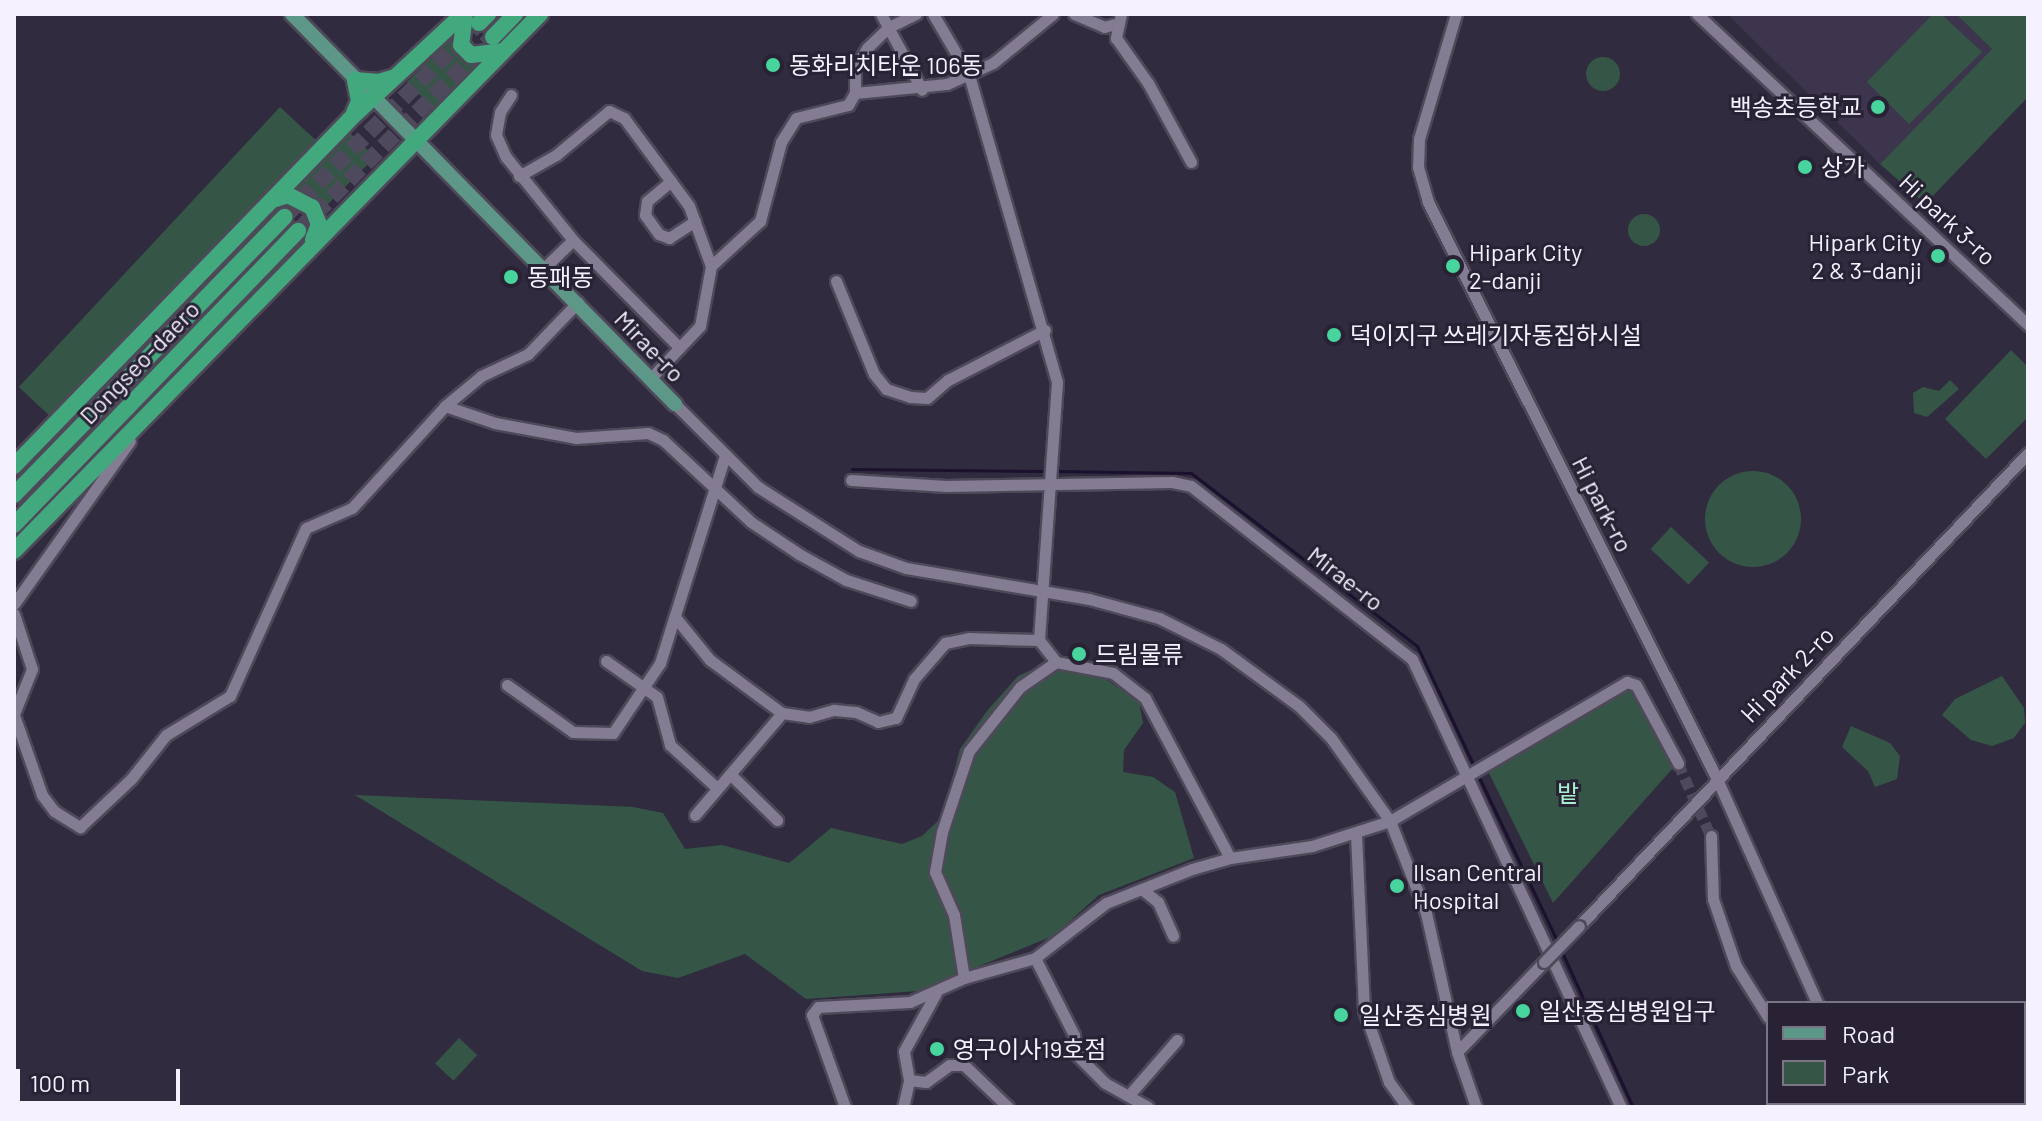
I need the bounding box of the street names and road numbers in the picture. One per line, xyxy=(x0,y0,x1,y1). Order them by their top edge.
street label: Hi park 3-ro xyxy=(1894,167,2002,271)
street label: Dongseo-daero xyxy=(73,294,205,430)
street label: Mirae-ro xyxy=(609,304,691,388)
street label: Hi park-ro xyxy=(1567,451,1639,557)
street label: Mirae-ro xyxy=(1302,540,1390,616)
street label: Hi park 2-ro xyxy=(1734,620,1840,728)

